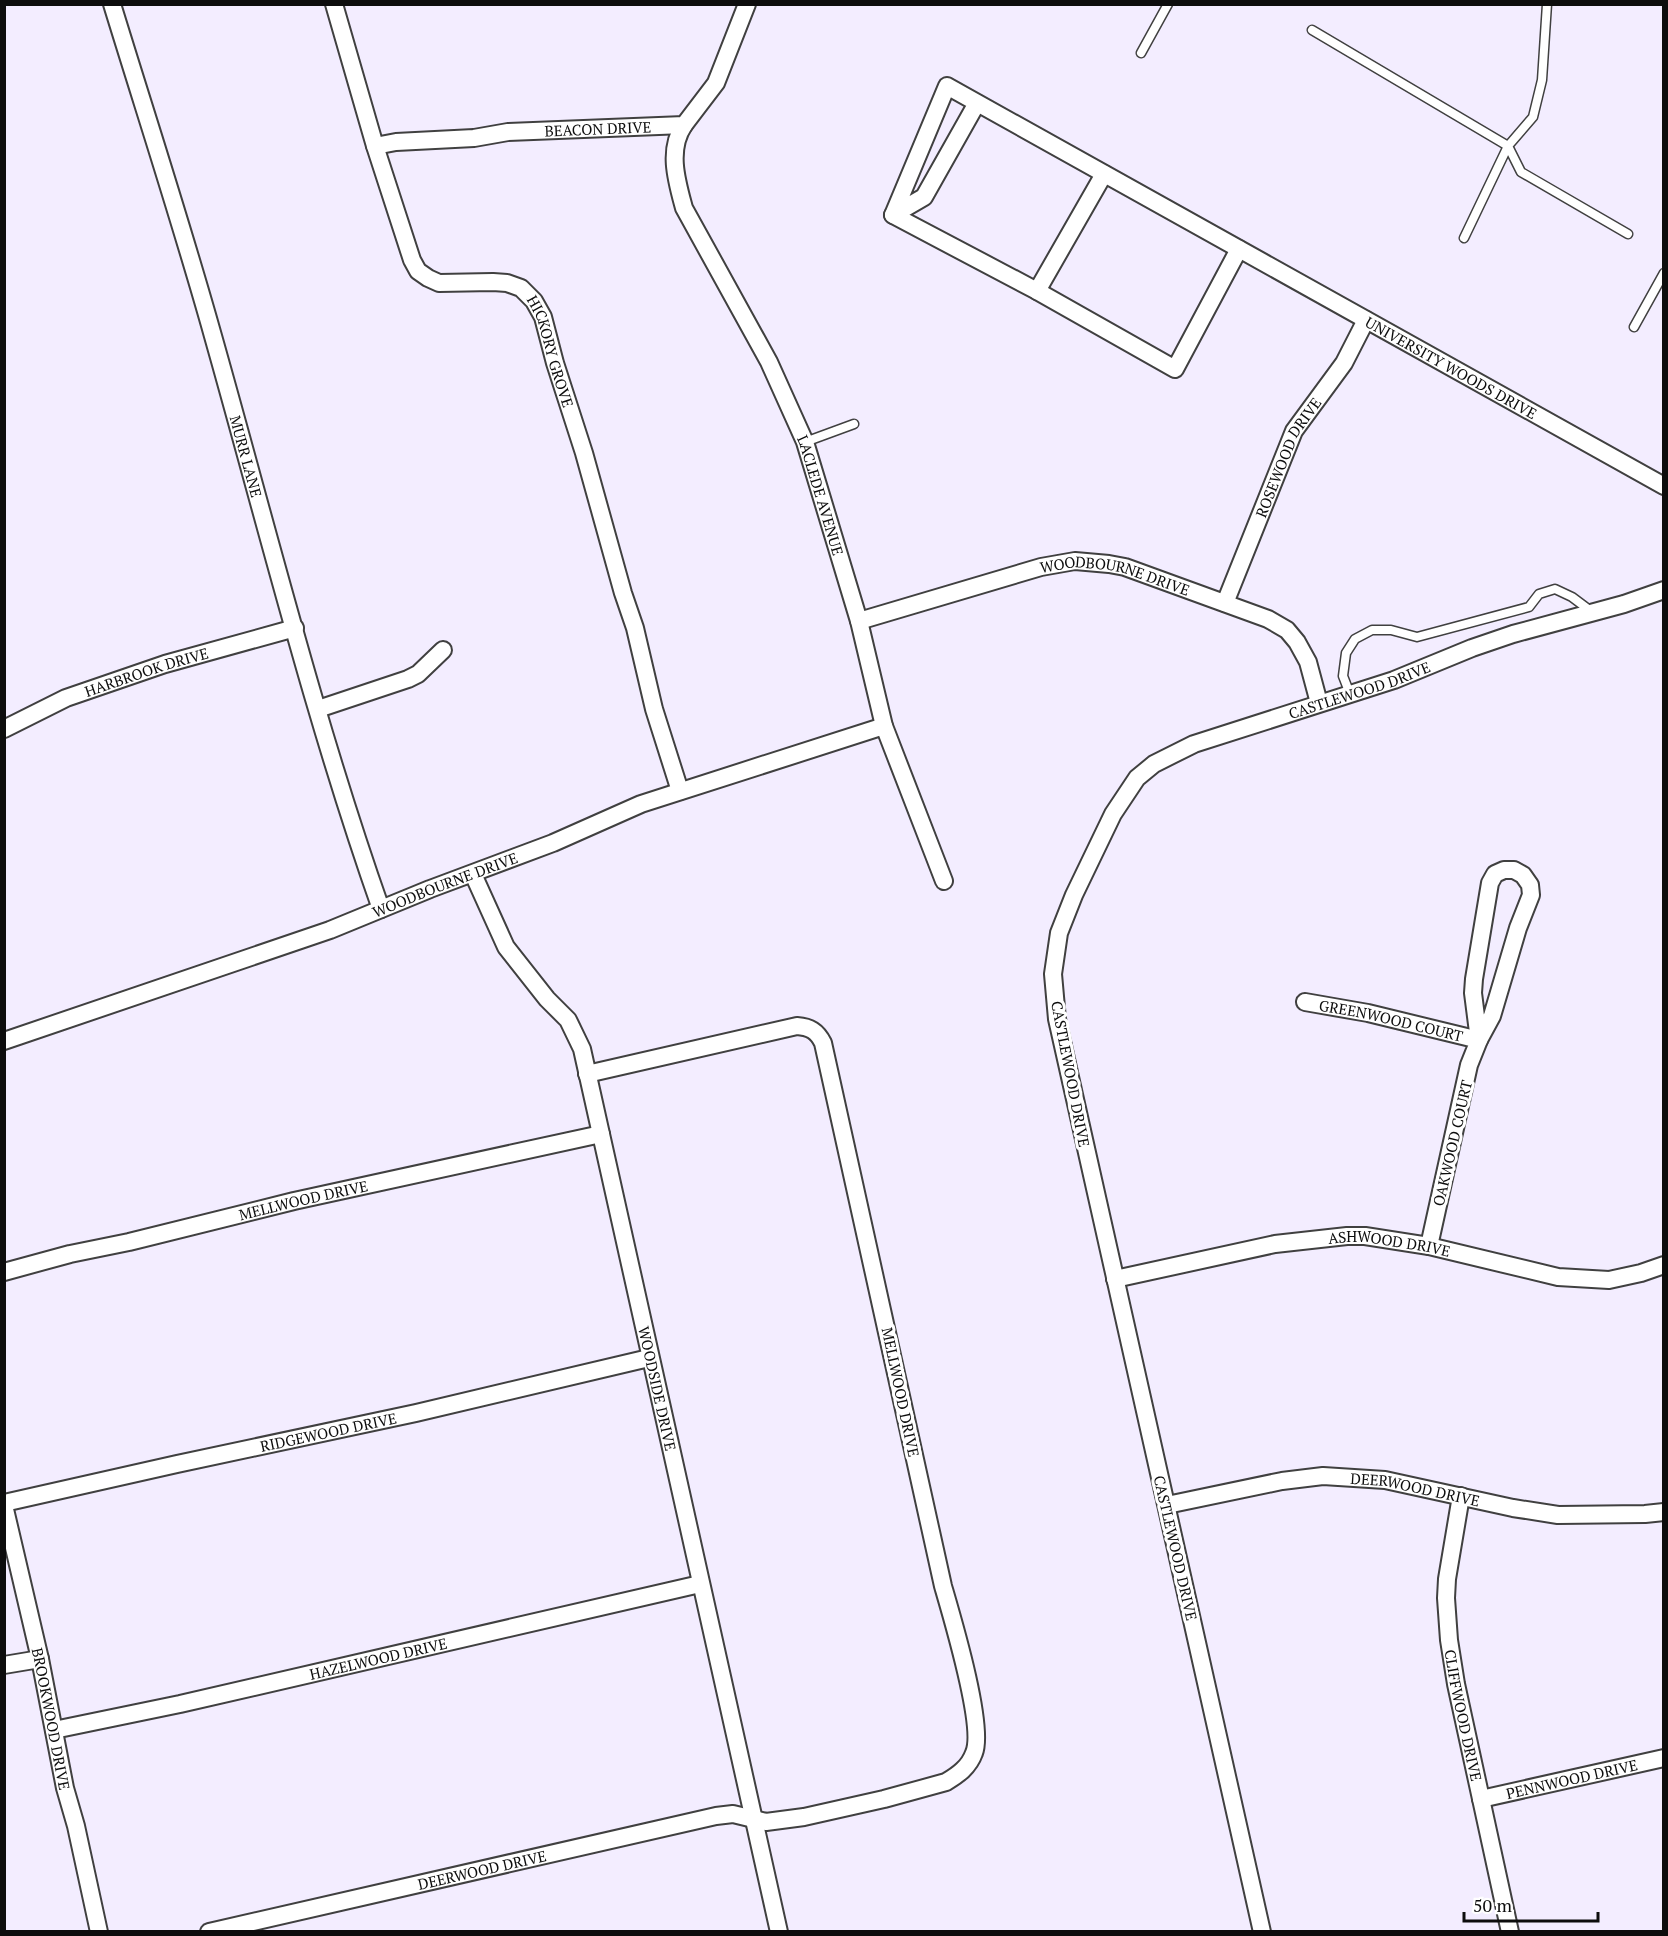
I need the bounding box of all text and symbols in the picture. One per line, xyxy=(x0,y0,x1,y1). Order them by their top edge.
street label: BEACON DRIVE xyxy=(544,116,652,141)
street label: HICKORY GROVE xyxy=(523,291,579,410)
street label: UNIVERSITY WOODS DRIVE xyxy=(1362,311,1541,423)
street label: ROSEWOOD DRIVE xyxy=(1250,393,1325,520)
street label: MURR LANE xyxy=(226,413,267,499)
street label: LACLEDE AVENUE xyxy=(793,432,849,558)
street label: WOODBOURNE DRIVE xyxy=(1038,551,1193,600)
street label: HARBROOK DRIVE xyxy=(82,642,211,701)
street label: CASTLEWOOD DRIVE xyxy=(1286,656,1433,723)
street label: WOODBOURNE DRIVE xyxy=(369,847,520,922)
street label: GREENWOOD COURT xyxy=(1318,995,1465,1046)
street label: CASTLEWOOD DRIVE xyxy=(1047,999,1095,1149)
street label: OAKWOOD COURT xyxy=(1428,1078,1476,1208)
street label: MELLWOOD DRIVE xyxy=(237,1175,370,1224)
street label: ASHWOOD DRIVE xyxy=(1327,1226,1453,1261)
street label: WOODSIDE DRIVE xyxy=(634,1324,681,1453)
street label: MELLWOOD DRIVE xyxy=(878,1326,924,1458)
street label: RIDGEWOOD DRIVE xyxy=(258,1407,398,1456)
street label: DEERWOOD DRIVE xyxy=(1350,1468,1482,1510)
street label: CASTLEWOOD DRIVE xyxy=(1150,1474,1202,1622)
street label: HAZELWOOD DRIVE xyxy=(307,1633,449,1684)
street label: BROOKWOOD DRIVE xyxy=(28,1646,75,1792)
street label: CLIFFWOOD DRIVE xyxy=(1441,1648,1487,1783)
street label: PENNWOOD DRIVE xyxy=(1504,1754,1639,1803)
street label: DEERWOOD DRIVE xyxy=(416,1845,548,1894)
scale bar xyxy=(1464,1885,1598,1923)
text: 50 m xyxy=(1473,1893,1513,1917)

